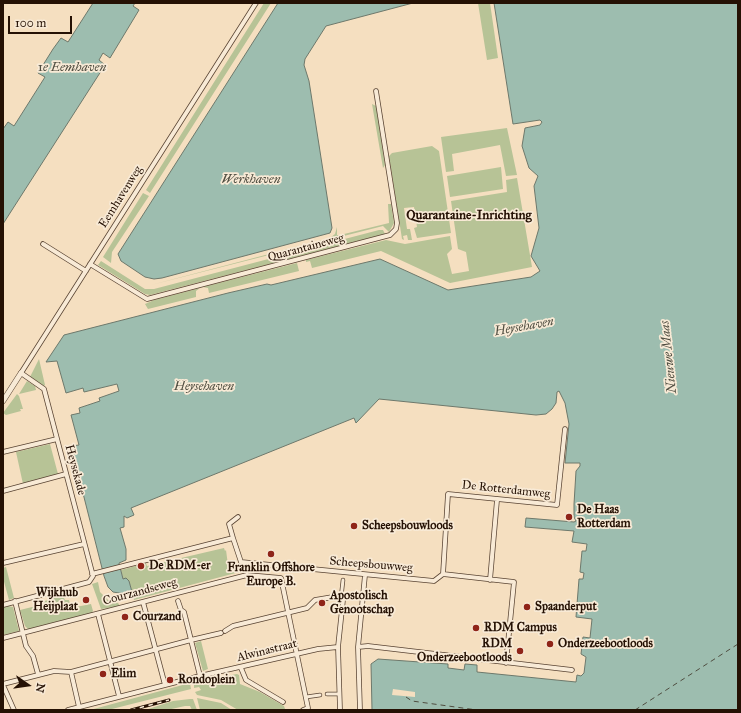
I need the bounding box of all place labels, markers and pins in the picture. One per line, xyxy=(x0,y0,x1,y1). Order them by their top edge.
place label: De Haas Rotterdam xyxy=(577,503,631,531)
marker: De Haas Rotterdam xyxy=(564,512,574,522)
place label: Scheepsbouwloods xyxy=(362,519,453,533)
marker: Scheepsbouwloods xyxy=(349,521,359,531)
marker: Franklin Offshore Europe B. xyxy=(266,549,276,559)
place label: De RDM-er xyxy=(149,559,211,573)
marker: De RDM-er xyxy=(136,561,146,571)
place label: Franklin Offshore Europe B. xyxy=(227,561,315,589)
place label: Wijkhub Heijplaat xyxy=(33,586,78,614)
place label: Apostolisch Genootschap xyxy=(330,589,394,617)
marker: Wijkhub Heijplaat xyxy=(81,595,91,605)
marker: Apostolisch Genootschap xyxy=(317,598,327,608)
place label: Spaanderput xyxy=(535,600,597,614)
marker: Spaanderput xyxy=(522,602,532,612)
place label: Courzand xyxy=(133,610,181,624)
marker: Courzand xyxy=(120,612,130,622)
place label: RDM Campus xyxy=(484,621,557,635)
marker: RDM Campus xyxy=(471,623,481,633)
place label: RDM Onderzeebootloods xyxy=(417,637,512,665)
place label: Onderzeebootloods xyxy=(558,637,653,651)
marker: Onderzeebootloods xyxy=(545,639,555,649)
marker: RDM Onderzeebootloods xyxy=(515,646,525,656)
place label: Elim xyxy=(111,667,136,681)
marker: Elim xyxy=(98,669,108,679)
place label: Rondoplein xyxy=(178,673,235,687)
marker: Rondoplein xyxy=(165,675,175,685)

